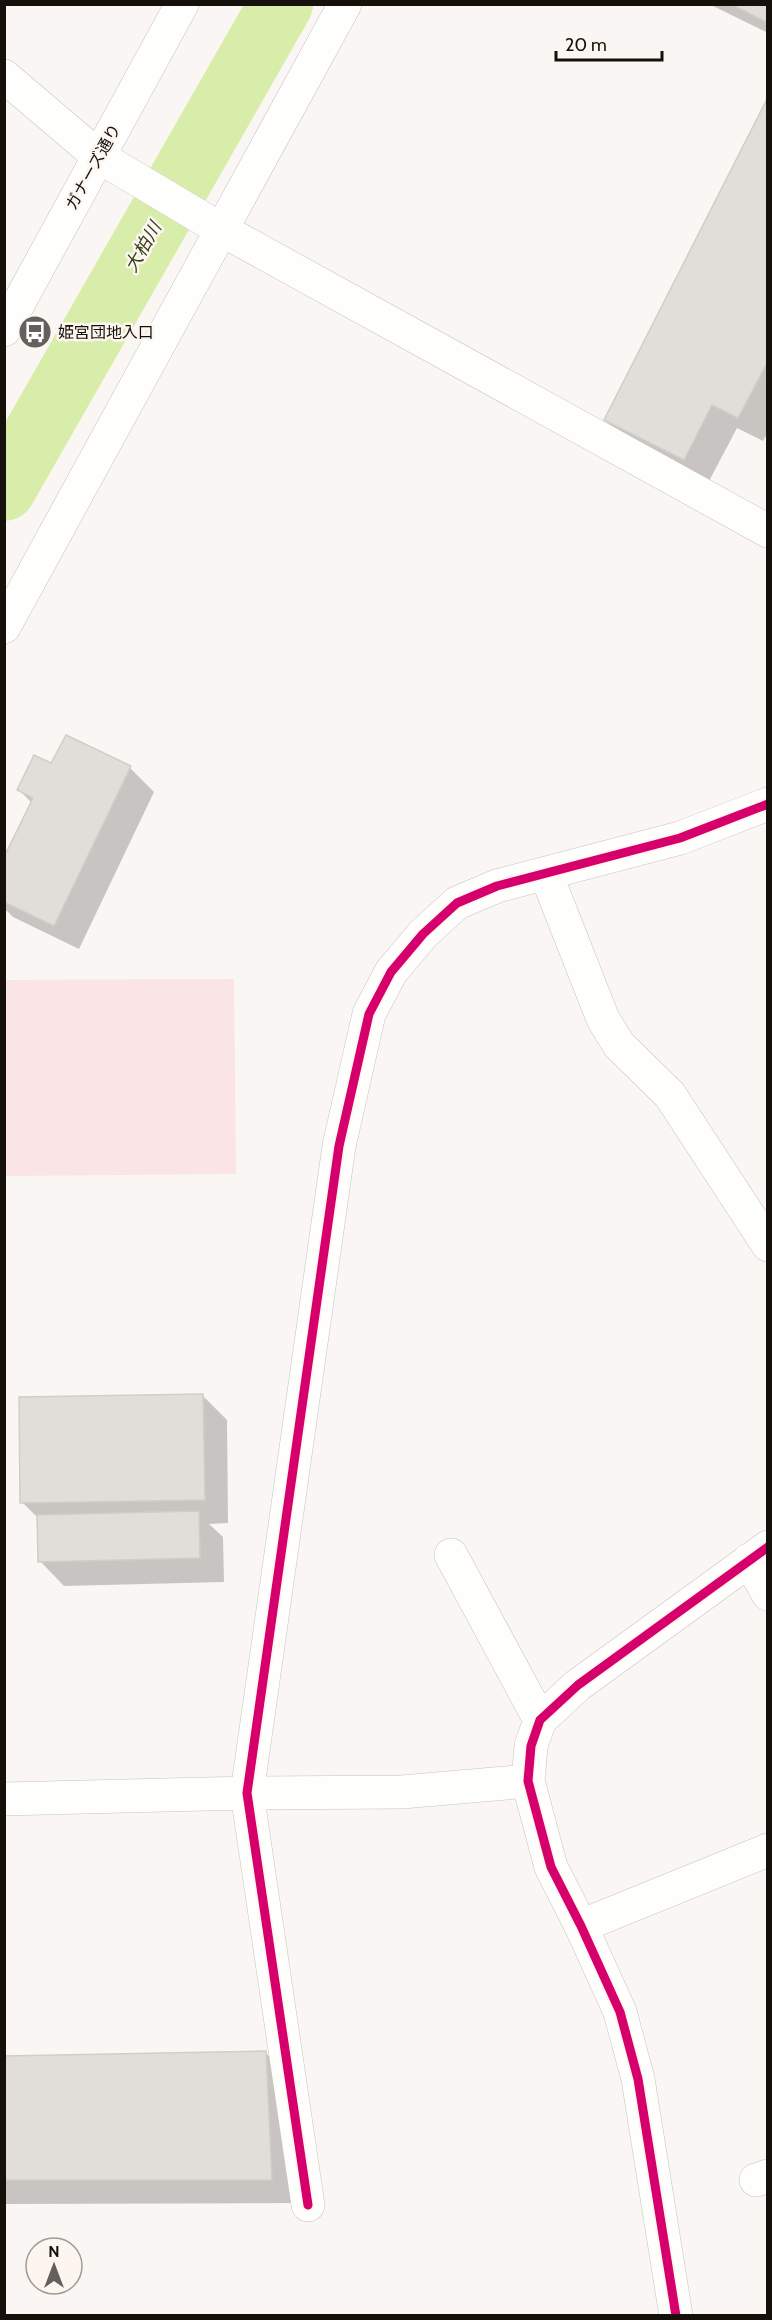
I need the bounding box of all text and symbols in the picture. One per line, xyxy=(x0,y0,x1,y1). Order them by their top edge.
scale bar xyxy=(556,24,662,62)
text: 20 m xyxy=(565,34,607,56)
street label: ガナーズ通り xyxy=(62,121,124,213)
water label: 大柏川 xyxy=(120,216,167,276)
bus stop icon: 姫宮団地入口 xyxy=(17,314,53,350)
place label: 姫宮団地入口 xyxy=(58,323,154,342)
north arrow xyxy=(24,2236,84,2296)
text: N xyxy=(48,2242,60,2261)

